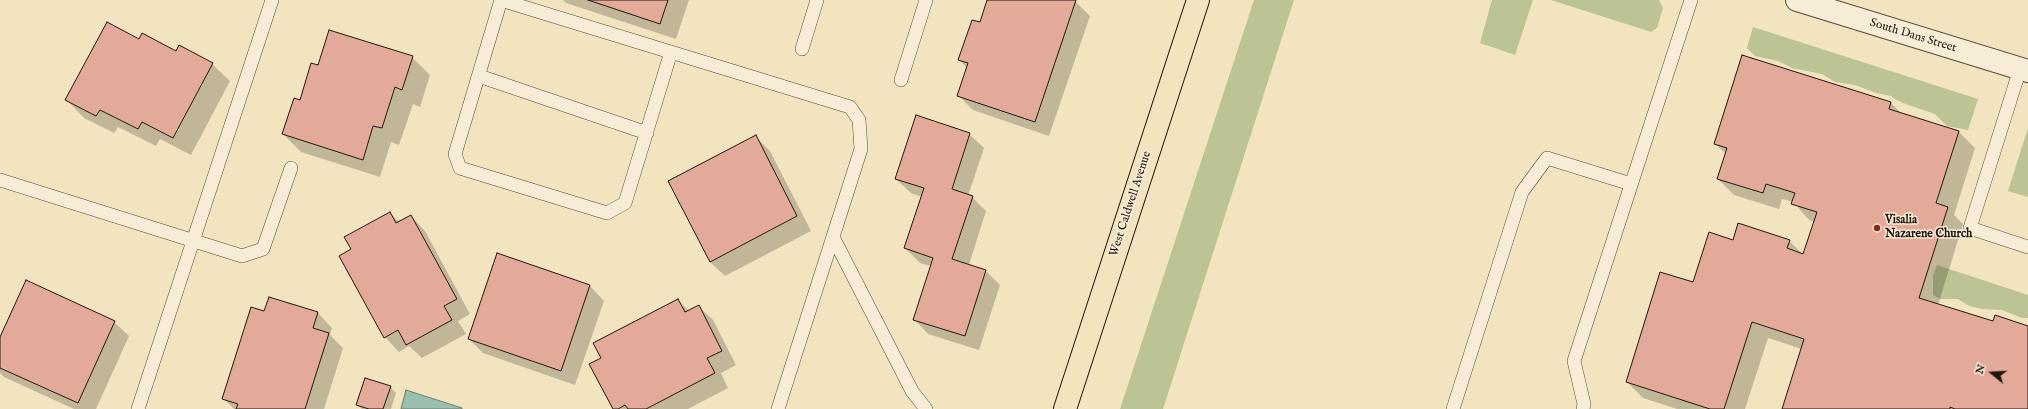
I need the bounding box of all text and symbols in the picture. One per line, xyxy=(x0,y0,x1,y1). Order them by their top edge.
street label: South Dans Street xyxy=(1868,16,1958,56)
street label: West Caldwell Avenue xyxy=(1107,150,1155,258)
place label: Visalia Nazarene Church xyxy=(1885,214,1972,242)
marker: Visalia Nazarene Church xyxy=(1872,223,1882,233)
north arrow xyxy=(1972,353,2012,393)
text: N xyxy=(1972,363,1989,376)

